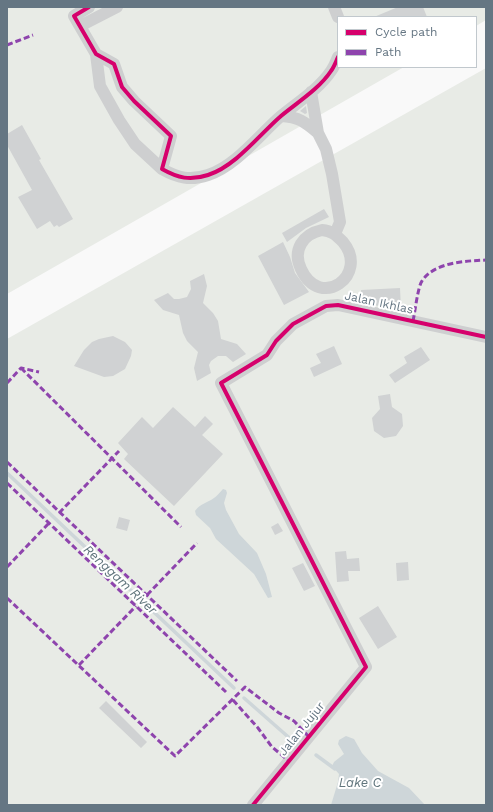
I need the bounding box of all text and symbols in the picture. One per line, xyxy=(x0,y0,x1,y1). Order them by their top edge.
legend xyxy=(337,16,477,68)
text: Cycle path xyxy=(375,25,437,39)
text: Path xyxy=(375,45,401,59)
street label: Jalan Ikhlas xyxy=(343,289,415,317)
water label: Renggam River xyxy=(80,542,160,618)
street label: Jalan Jujur xyxy=(276,699,328,759)
water label: Lake C xyxy=(339,775,381,791)

